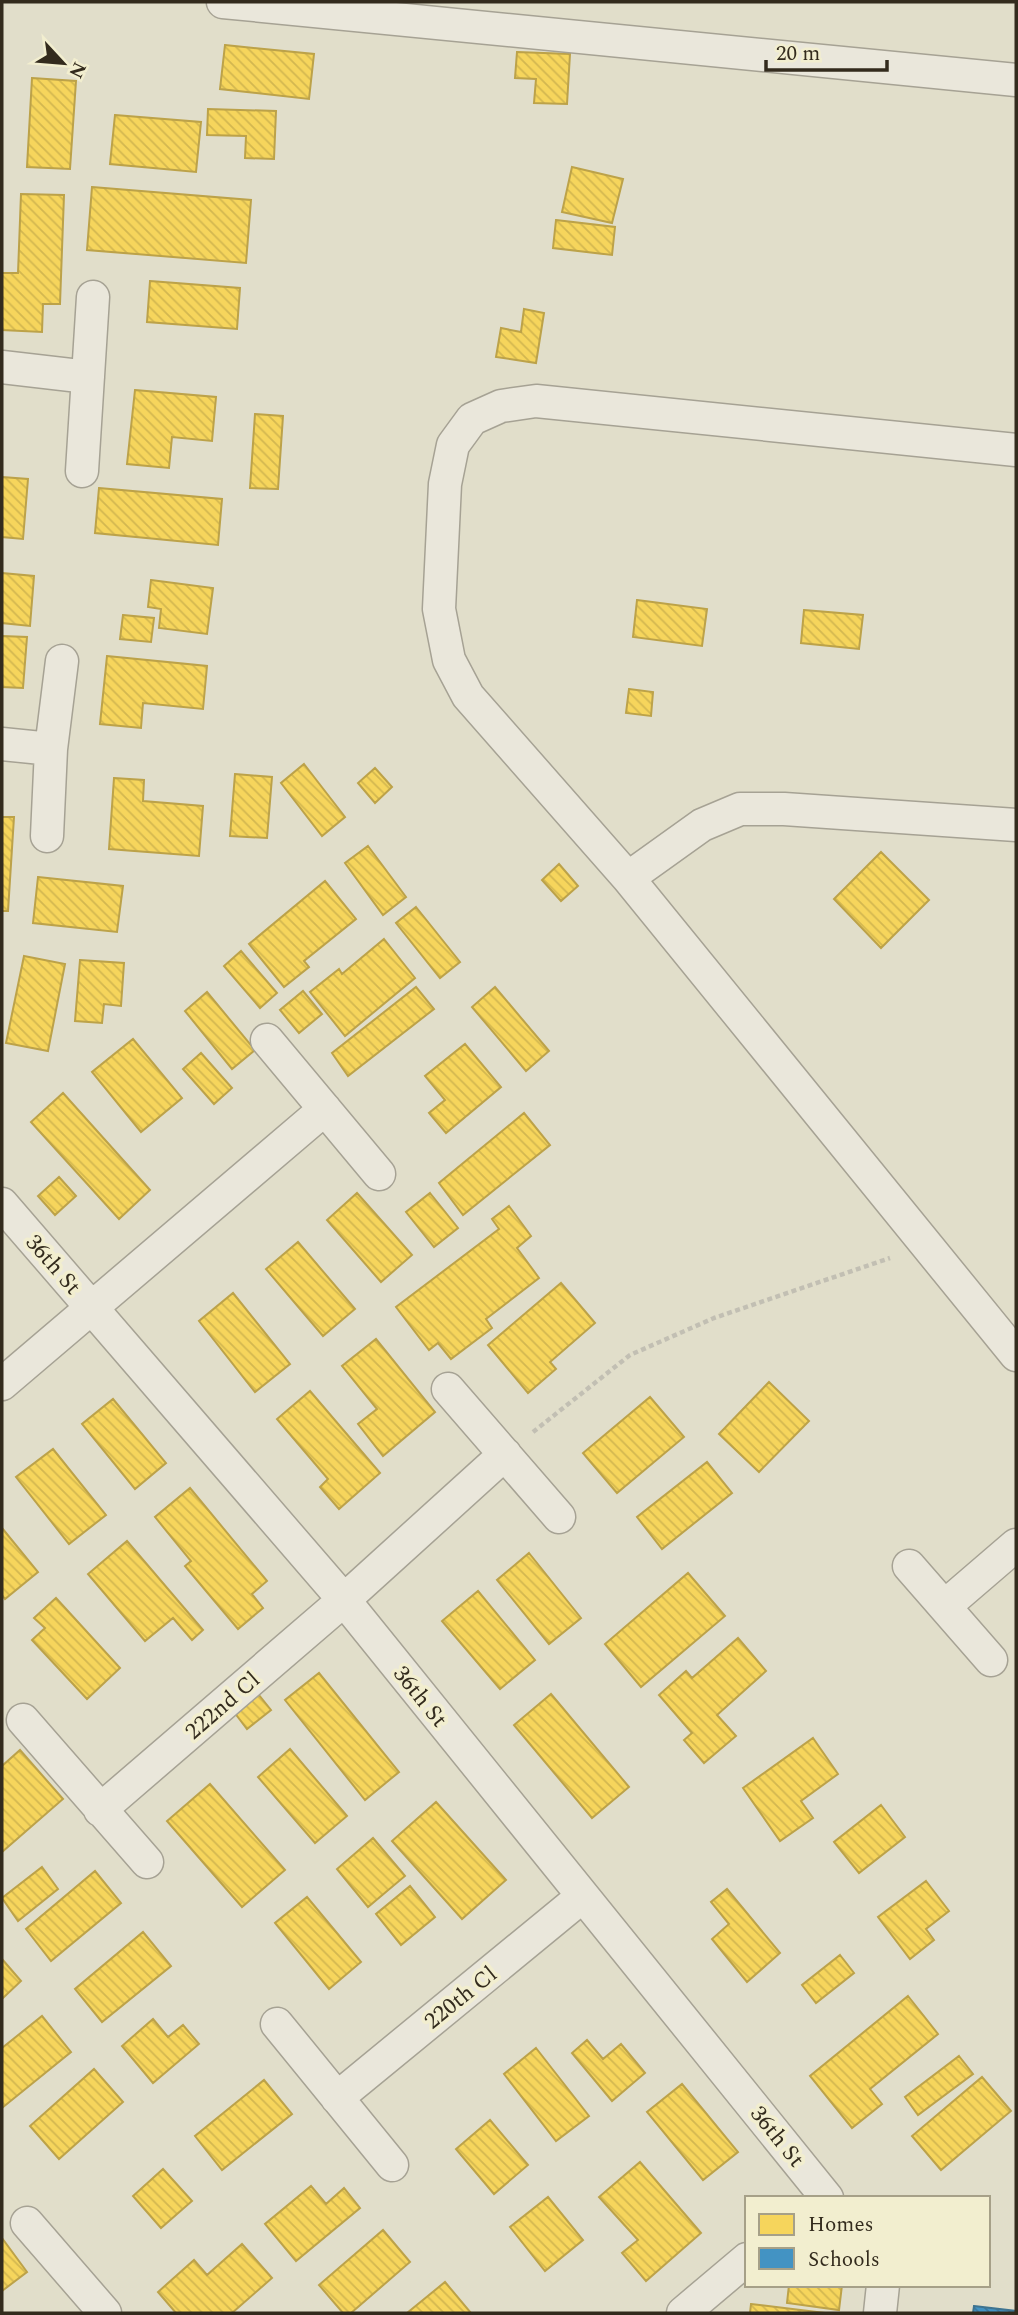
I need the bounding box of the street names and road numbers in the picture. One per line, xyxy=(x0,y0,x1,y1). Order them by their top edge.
street label: 36th St xyxy=(16,1227,89,1303)
street label: 36th St xyxy=(384,1658,456,1735)
street label: 222nd Cl xyxy=(178,1663,268,1749)
street label: 220th Cl xyxy=(417,1958,505,2039)
street label: 36th St xyxy=(741,2098,813,2175)

